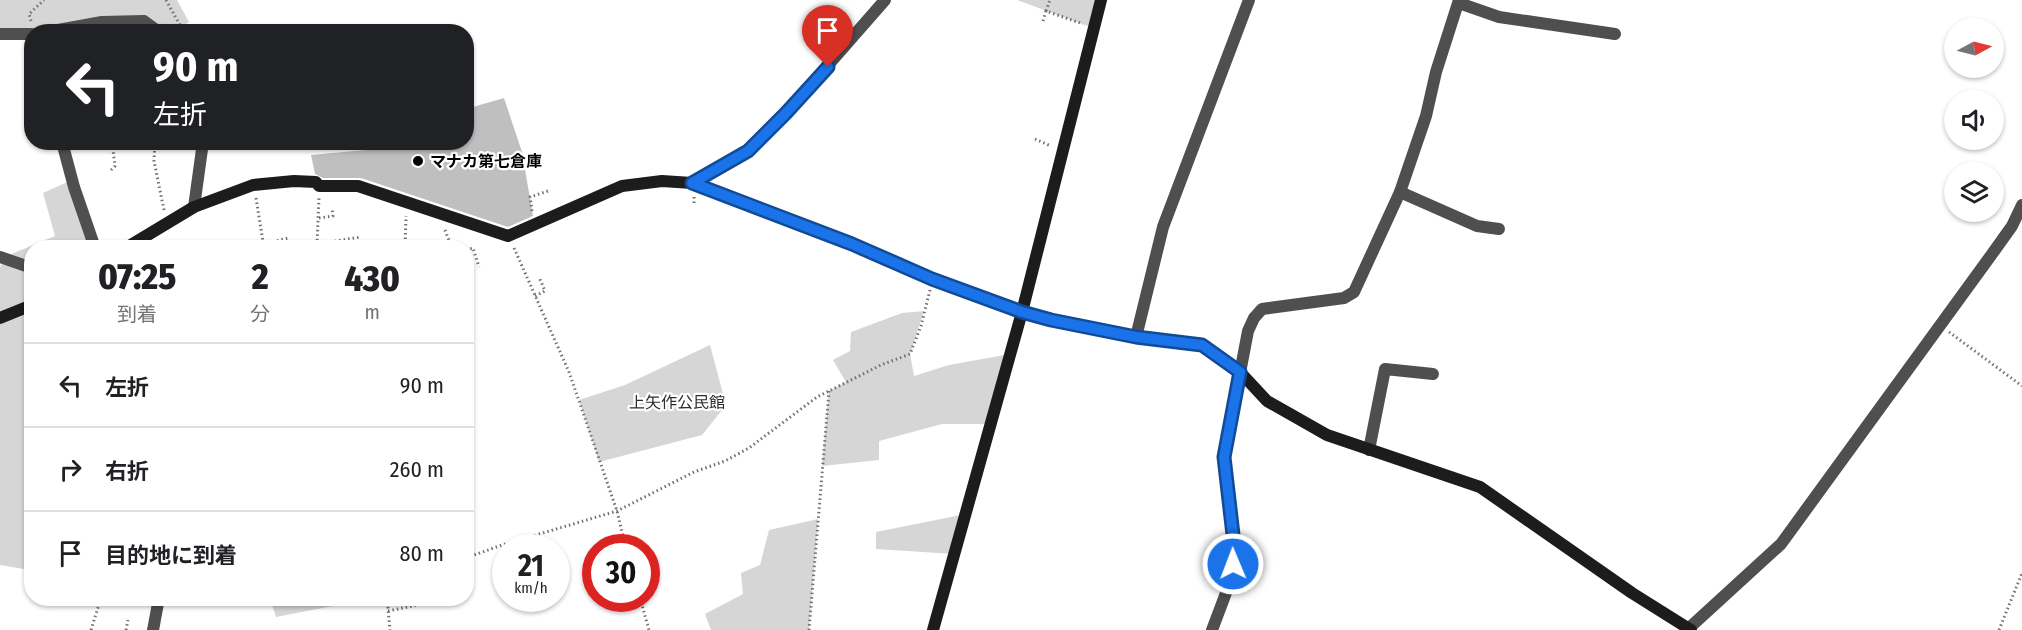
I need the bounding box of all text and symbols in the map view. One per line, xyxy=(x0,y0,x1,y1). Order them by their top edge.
pin xyxy=(802,5,853,67)
icon: arrive xyxy=(811,14,844,47)
north arrow xyxy=(1944,18,2004,78)
map controls xyxy=(1944,18,2004,222)
text: 90 m xyxy=(153,42,238,92)
icon: left xyxy=(54,48,132,126)
button: sound xyxy=(1944,90,2004,150)
text: 左折 xyxy=(153,99,207,131)
place label: マナカ第七倉庫 xyxy=(430,152,542,171)
marker: マナカ第七倉庫 xyxy=(411,154,425,168)
button: layers xyxy=(1944,162,2004,222)
text: 07:25 xyxy=(98,255,176,299)
text: 2 xyxy=(252,255,269,299)
text: 430 xyxy=(344,257,400,301)
text: m xyxy=(364,300,380,324)
text: 到着 xyxy=(117,302,157,326)
text: 分 xyxy=(250,302,270,326)
icon: left xyxy=(54,369,87,402)
text: 90 m xyxy=(400,372,444,399)
text: 左折 xyxy=(105,374,149,401)
park label: 上矢作公民館 xyxy=(629,393,725,412)
icon: right xyxy=(54,453,87,486)
text: 260 m xyxy=(390,456,444,483)
text: 右折 xyxy=(105,458,149,485)
position arrow xyxy=(1201,532,1265,596)
speed limit sign: 30 xyxy=(582,534,660,612)
icon: arrive xyxy=(54,537,87,570)
text: 80 m xyxy=(399,540,444,567)
text: 目的地に到着 xyxy=(105,542,237,569)
text: 21 xyxy=(518,548,544,584)
text: km/h xyxy=(514,579,548,597)

